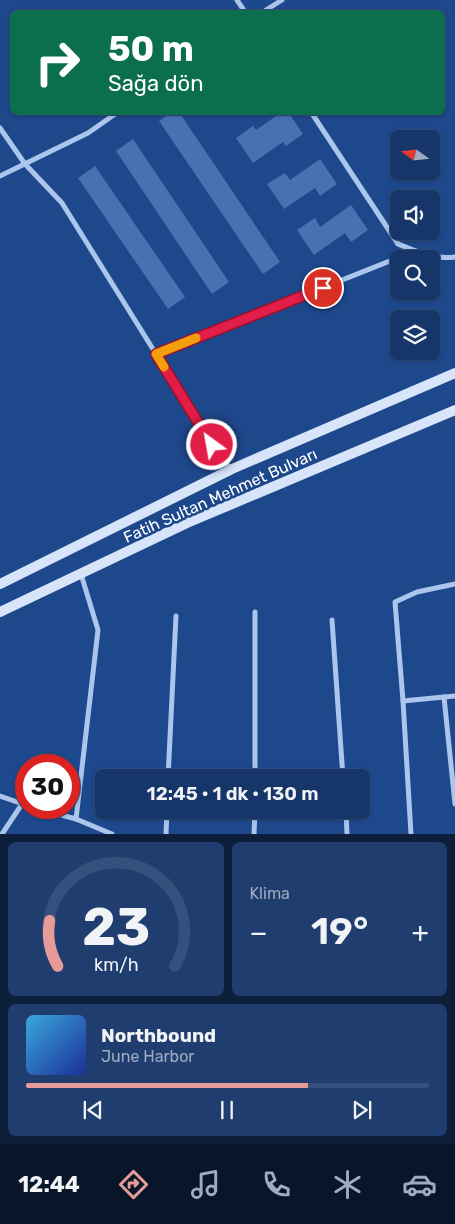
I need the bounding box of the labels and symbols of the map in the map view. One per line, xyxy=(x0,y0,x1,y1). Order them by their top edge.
north arrow xyxy=(390,130,440,180)
pin xyxy=(302,267,344,309)
position arrow xyxy=(185,418,237,470)
street label: Fatih Sultan Mehmet Bulvarı xyxy=(120,444,320,547)
speed limit sign: 30 xyxy=(15,754,80,819)

